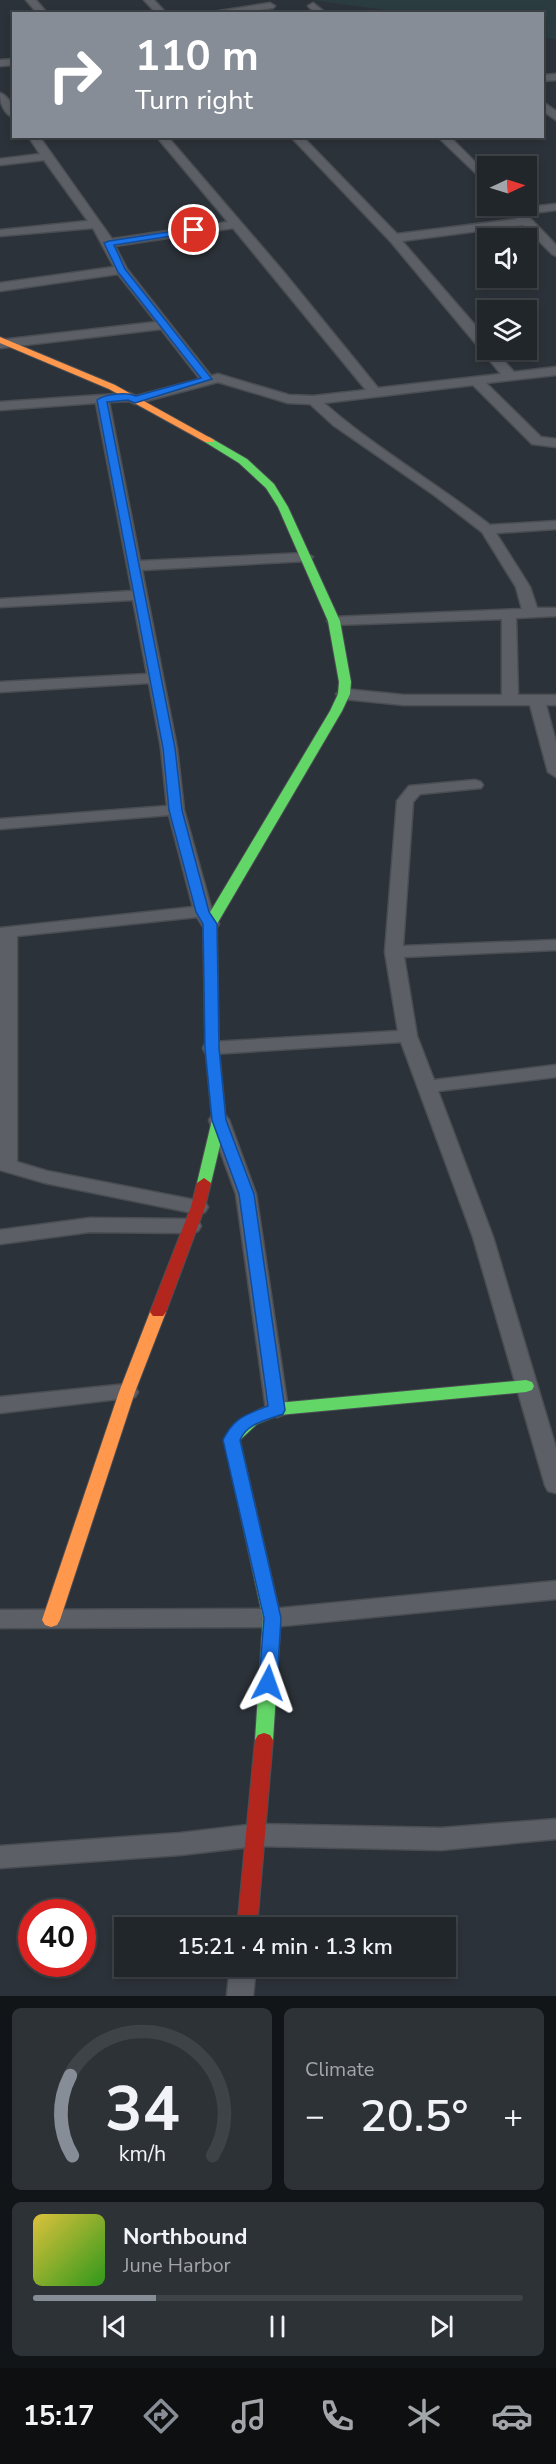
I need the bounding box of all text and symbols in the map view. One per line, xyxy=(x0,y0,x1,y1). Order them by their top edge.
text: 110 m xyxy=(135,28,259,85)
icon: right xyxy=(36,36,114,114)
text: Turn right xyxy=(135,82,253,119)
north arrow xyxy=(477,156,537,216)
map controls xyxy=(477,156,537,360)
pin xyxy=(168,204,219,255)
icon: arrive xyxy=(177,213,210,246)
button: sound xyxy=(477,228,537,288)
button: layers xyxy=(477,300,537,360)
position arrow xyxy=(236,1651,300,1715)
speed limit sign: 40 xyxy=(18,1899,96,1977)
text: 15:21 · 4 min · 1.3 km xyxy=(177,1932,393,1962)
text: Climate xyxy=(305,2056,374,2083)
text: 34 xyxy=(105,2067,179,2152)
text: 20.5° xyxy=(360,2086,468,2147)
text: − xyxy=(305,2094,325,2139)
text: + xyxy=(503,2094,523,2139)
text: km/h xyxy=(118,2139,166,2169)
text: Northbound xyxy=(123,2222,247,2252)
text: June Harbor xyxy=(123,2252,231,2279)
icon: previous xyxy=(98,2310,131,2343)
icon: pause xyxy=(261,2310,294,2343)
icon: next xyxy=(425,2310,458,2343)
icon: directions xyxy=(140,2395,182,2437)
icon: music xyxy=(228,2395,270,2437)
icon: phone xyxy=(316,2395,358,2437)
icon: climate xyxy=(403,2395,445,2437)
icon: car xyxy=(491,2395,533,2437)
text: 15:17 xyxy=(23,2398,94,2435)

